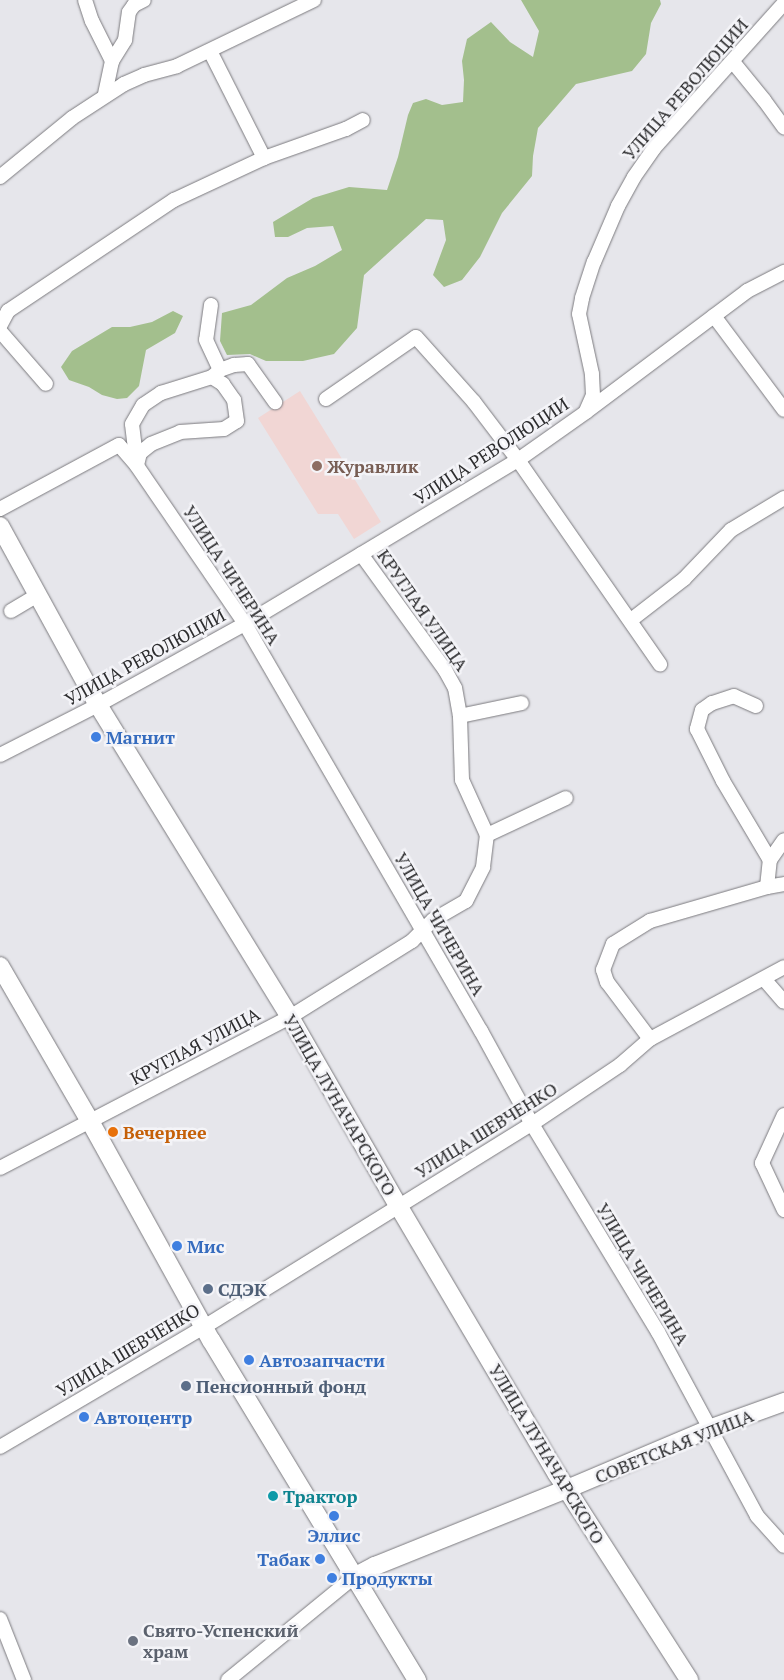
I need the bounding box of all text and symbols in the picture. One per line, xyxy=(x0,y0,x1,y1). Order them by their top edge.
street label: УЛИЦА РЕВОЛЮЦИИ xyxy=(618,14,752,164)
street label: УЛИЦА РЕВОЛЮЦИИ xyxy=(410,393,572,509)
place label: Журавлик xyxy=(327,455,418,477)
marker: Журавлик xyxy=(311,460,323,472)
street label: УЛИЦА ЧИЧЕРИНА xyxy=(179,501,285,649)
street label: КРУГЛАЯ УЛИЦА xyxy=(373,545,473,675)
street label: УЛИЦА РЕВОЛЮЦИИ xyxy=(61,604,229,710)
place label: Магнит xyxy=(106,726,175,748)
marker: Магнит xyxy=(90,731,102,743)
street label: УЛИЦА ЧИЧЕРИНА xyxy=(390,848,490,1000)
street label: КРУГЛАЯ УЛИЦА xyxy=(126,1003,264,1089)
street label: УЛИЦА ЛУНАЧАРСКОГО xyxy=(279,1010,401,1200)
street label: УЛИЦА ШЕВЧЕНКО xyxy=(411,1077,561,1183)
place label: Вечернее xyxy=(123,1121,207,1143)
marker: Вечернее xyxy=(107,1126,119,1138)
street label: УЛИЦА ЧИЧЕРИНА xyxy=(592,1199,694,1349)
place label: Мис xyxy=(187,1235,224,1257)
marker: Мис xyxy=(171,1240,183,1252)
place label: СДЭК xyxy=(218,1278,267,1300)
marker: СДЭК xyxy=(202,1283,214,1295)
street label: УЛИЦА ШЕВЧЕНКО xyxy=(52,1299,204,1401)
place label: Автозапчасти xyxy=(259,1349,385,1371)
marker: Автозапчасти xyxy=(243,1354,255,1366)
street label: УЛИЦА ЛУНАЧАРСКОГО xyxy=(485,1360,609,1548)
place label: Пенсионный фонд xyxy=(196,1375,366,1397)
marker: Пенсионный фонд xyxy=(180,1380,192,1392)
street label: СОВЕТСКАЯ УЛИЦА xyxy=(591,1404,757,1488)
place label: Автоцентр xyxy=(94,1406,192,1428)
marker: Автоцентр xyxy=(78,1411,90,1423)
place label: Трактор xyxy=(283,1485,357,1507)
marker: Трактор xyxy=(267,1490,279,1502)
marker: Эллис xyxy=(328,1510,340,1522)
place label: Эллис xyxy=(307,1524,361,1546)
place label: Табак xyxy=(257,1548,310,1570)
marker: Табак xyxy=(314,1553,326,1565)
place label: Продукты xyxy=(342,1567,433,1589)
marker: Продукты xyxy=(326,1572,338,1584)
place label: Свято-Успенский храм xyxy=(143,1620,298,1662)
marker: Свято-Успенский храм xyxy=(127,1635,139,1647)

